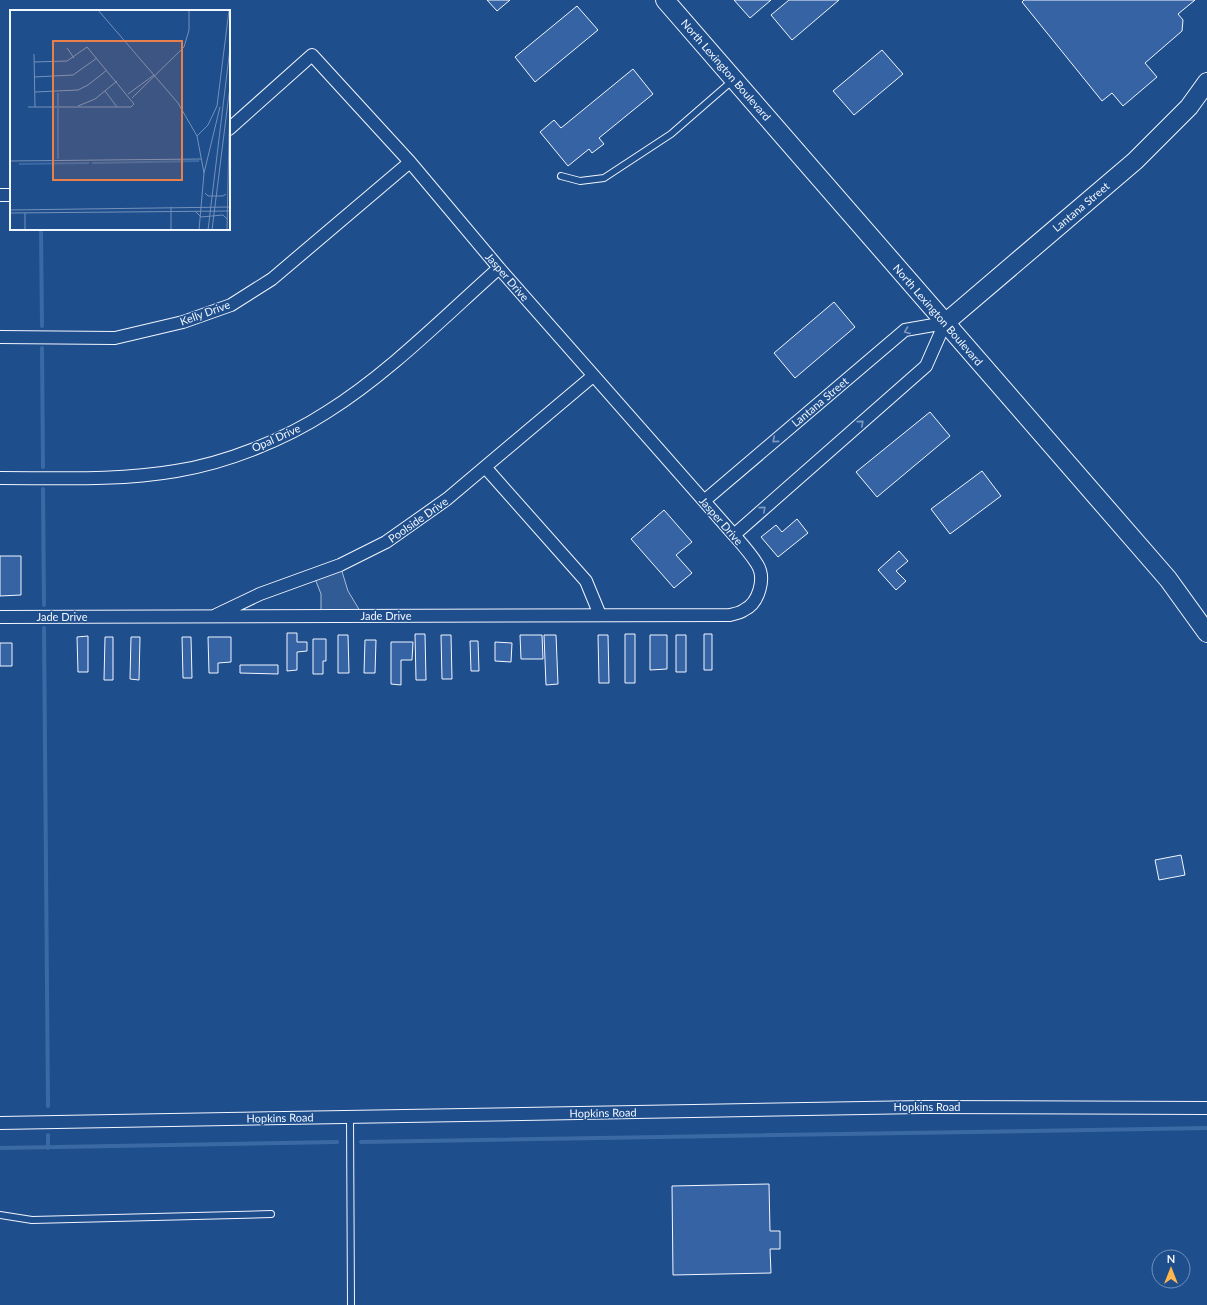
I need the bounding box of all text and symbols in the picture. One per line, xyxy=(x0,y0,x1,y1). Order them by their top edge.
inset map xyxy=(10,10,230,230)
street label: North Lexington Boulevard xyxy=(679,16,774,123)
street label: Lantana Street xyxy=(1050,179,1112,234)
street label: Jasper Drive xyxy=(483,250,532,304)
street label: North Lexington Boulevard xyxy=(891,261,986,368)
street label: Kelly Drive xyxy=(178,297,232,328)
one-way arrow xyxy=(904,326,911,334)
street label: Lantana Street xyxy=(789,374,851,429)
street label: Opal Drive xyxy=(249,421,302,454)
one-way arrow xyxy=(856,421,863,428)
one-way arrow xyxy=(772,435,780,443)
street label: Poolside Drive xyxy=(385,494,450,545)
street label: Jasper Drive xyxy=(697,494,746,548)
one-way arrow xyxy=(759,507,766,514)
street label: Jade Drive xyxy=(361,609,412,622)
street label: Jade Drive xyxy=(37,610,88,623)
street label: Hopkins Road xyxy=(894,1100,960,1113)
street label: Hopkins Road xyxy=(569,1105,637,1120)
street label: Hopkins Road xyxy=(246,1110,314,1125)
north arrow xyxy=(1151,1249,1191,1289)
text: N xyxy=(1167,1252,1175,1265)

